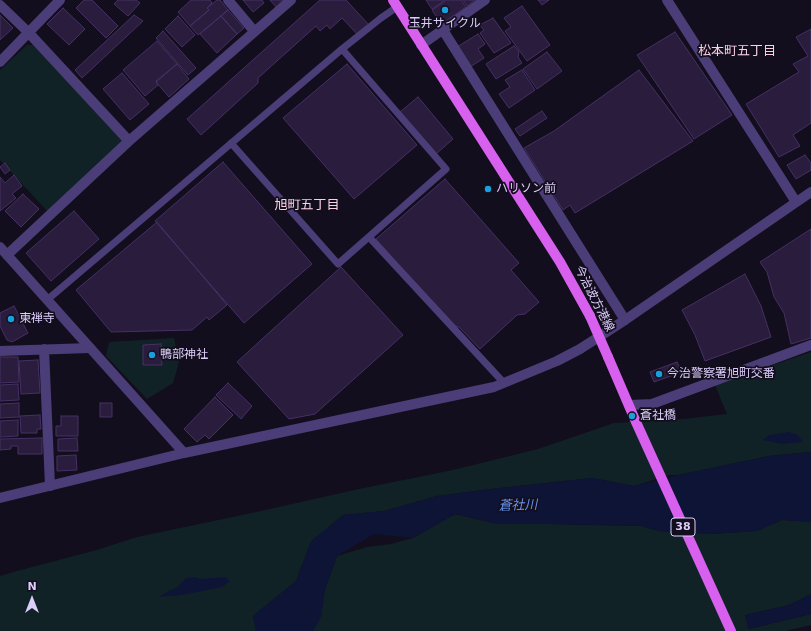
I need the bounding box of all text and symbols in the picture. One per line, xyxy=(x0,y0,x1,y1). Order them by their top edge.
marker: 玉井サイクル xyxy=(440,5,450,15)
place label: 玉井サイクル xyxy=(409,17,481,31)
district label: 松本町五丁目 xyxy=(698,44,776,60)
place label: ハリソン前 xyxy=(496,182,556,196)
marker: ハリソン前 xyxy=(483,184,493,194)
district label: 旭町五丁目 xyxy=(275,198,339,214)
street label: 今治波方港線 xyxy=(571,264,617,334)
place label: 東禅寺 xyxy=(19,312,55,326)
marker: 東禅寺 xyxy=(6,314,16,324)
place label: 鴨部神社 xyxy=(160,348,208,362)
marker: 鴨部神社 xyxy=(147,350,157,360)
place label: 今治警察署旭町交番 xyxy=(667,367,775,381)
marker: 今治警察署旭町交番 xyxy=(654,369,664,379)
place label: 蒼社橋 xyxy=(640,409,676,423)
marker: 蒼社橋 xyxy=(627,411,637,421)
water label: 蒼社川 xyxy=(498,498,538,514)
road number: 38 xyxy=(671,518,695,536)
north arrow xyxy=(12,579,52,619)
text: N xyxy=(27,580,37,593)

